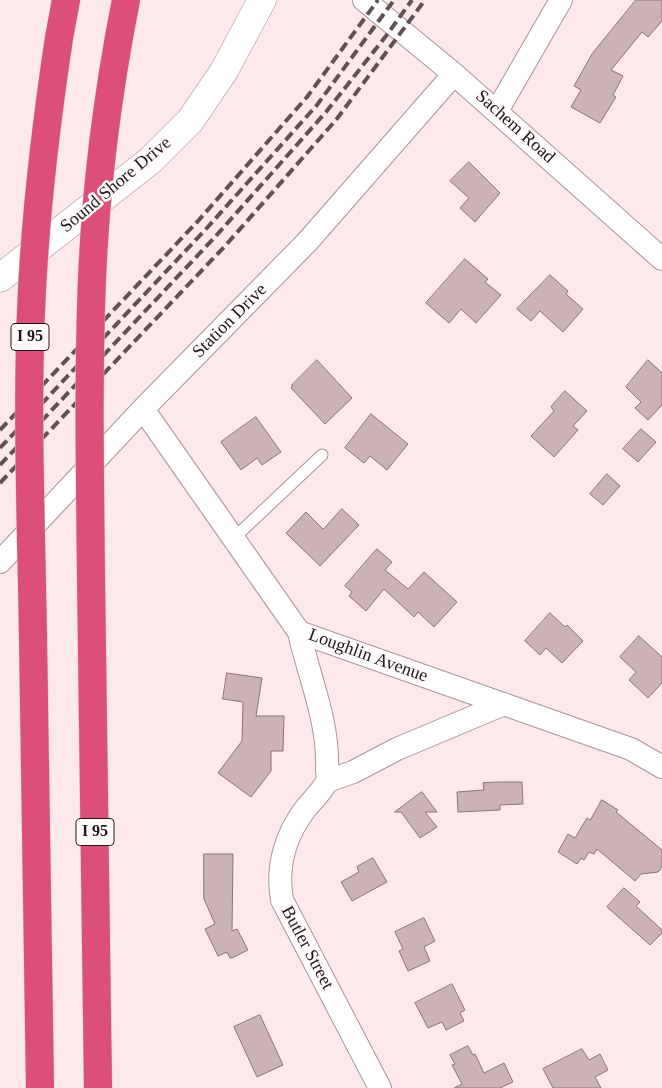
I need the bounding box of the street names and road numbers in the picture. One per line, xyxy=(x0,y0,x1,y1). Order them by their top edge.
street label: Sachem Road xyxy=(471,86,559,168)
street label: Sound Shore Drive xyxy=(56,132,176,238)
street label: Station Drive xyxy=(188,279,272,363)
road number: I 95 xyxy=(11,324,49,351)
street label: Loughlin Avenue xyxy=(306,624,430,688)
road number: I 95 xyxy=(76,819,114,846)
street label: Butler Street xyxy=(276,903,338,993)

